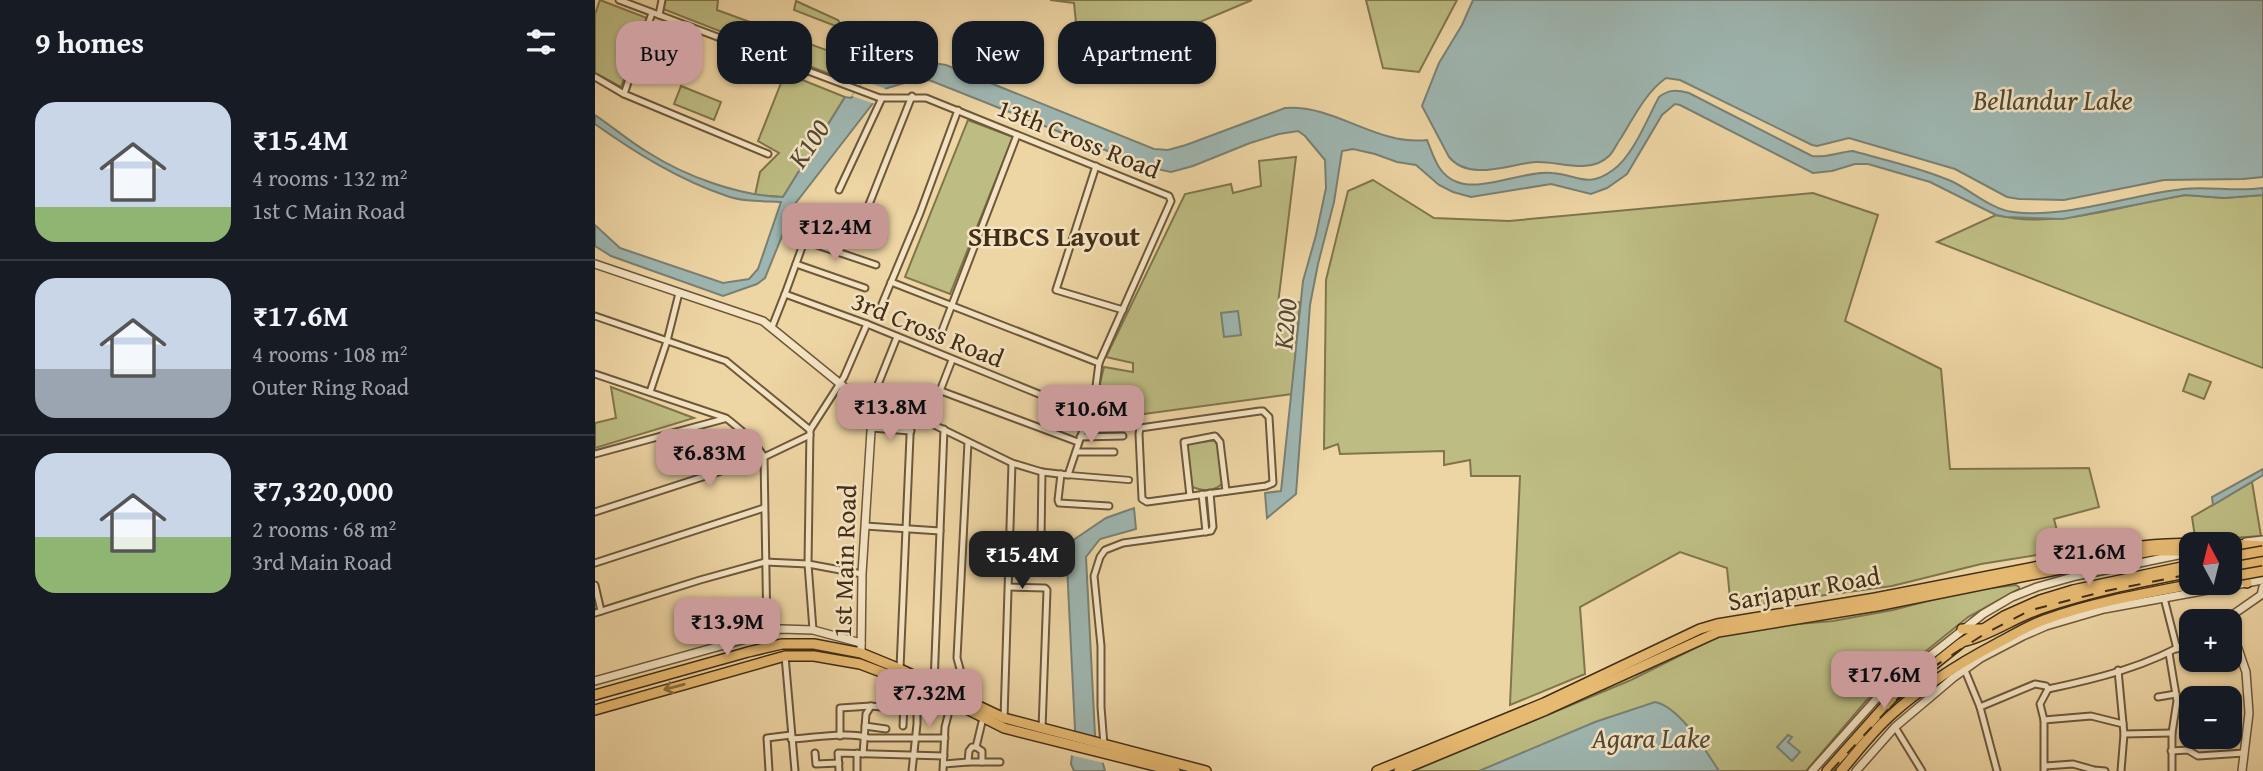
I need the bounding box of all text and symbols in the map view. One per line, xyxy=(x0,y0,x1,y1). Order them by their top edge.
text: 9 homes xyxy=(35,20,144,64)
chip: Buy xyxy=(616,21,703,84)
chip: Rent xyxy=(717,21,812,84)
chip: Filters xyxy=(826,21,938,84)
chip: New xyxy=(952,21,1044,84)
chip: Apartment xyxy=(1058,21,1216,84)
icon: filters xyxy=(522,23,560,61)
water label: Bellandur Lake xyxy=(1972,79,2133,120)
street label: 13th Cross Road xyxy=(991,88,1167,189)
water label: K100 xyxy=(776,110,839,176)
text: ₹15.4M xyxy=(252,117,348,161)
icon: home xyxy=(91,130,175,214)
text: 4 rooms · 132 m² xyxy=(252,161,407,194)
text: 1st C Main Road xyxy=(252,194,405,227)
pin: ₹12.4M xyxy=(778,204,892,263)
text: ₹12.4M xyxy=(798,209,872,242)
district label: SHBCS Layout xyxy=(968,215,1141,256)
street label: 3rd Cross Road xyxy=(846,281,1010,377)
text: ₹17.6M xyxy=(252,293,348,337)
water label: K200 xyxy=(1261,297,1307,352)
icon: home xyxy=(91,306,175,390)
text: 4 rooms · 108 m² xyxy=(252,337,407,370)
text: Outer Ring Road xyxy=(252,370,409,403)
pin: ₹13.8M xyxy=(833,384,947,443)
pin: ₹10.6M xyxy=(1034,386,1148,445)
text: ₹13.8M xyxy=(853,389,927,422)
text: ₹10.6M xyxy=(1054,391,1128,424)
pin: ₹6.83M xyxy=(652,430,766,489)
text: ₹6.83M xyxy=(672,435,746,468)
text: ₹7,320,000 xyxy=(252,468,393,512)
icon: home xyxy=(91,481,175,565)
street label: 1st Main Road xyxy=(822,484,866,638)
text: 2 rooms · 68 m² xyxy=(252,512,396,545)
pin: ₹21.6M xyxy=(2032,528,2146,588)
pin: ₹15.4M xyxy=(965,532,1079,591)
north arrow xyxy=(2179,532,2242,595)
map controls xyxy=(2179,532,2242,749)
text: ₹21.6M xyxy=(2052,534,2126,567)
text: ₹15.4M xyxy=(985,537,1059,570)
text: 3rd Main Road xyxy=(252,545,392,578)
street label: Sarjapur Road xyxy=(1725,555,1883,621)
pin: ₹13.9M xyxy=(670,598,784,658)
text: ₹13.9M xyxy=(690,604,764,637)
button: + xyxy=(2179,609,2242,672)
pin: ₹17.6M xyxy=(1827,652,1941,711)
text: ₹17.6M xyxy=(1847,657,1921,690)
pin: ₹7.32M xyxy=(872,670,986,729)
text: ₹7.32M xyxy=(892,675,966,708)
one-way arrow xyxy=(663,681,686,694)
button: − xyxy=(2179,686,2242,749)
water label: Agara Lake xyxy=(1590,717,1711,758)

